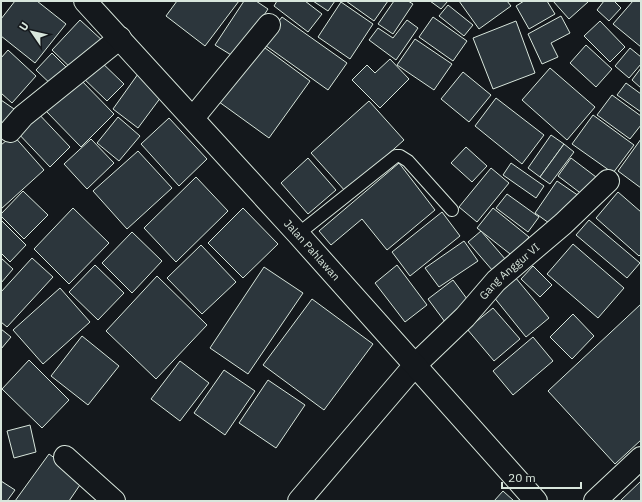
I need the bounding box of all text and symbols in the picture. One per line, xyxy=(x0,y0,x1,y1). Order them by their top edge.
north arrow xyxy=(12,12,52,52)
text: U xyxy=(16,19,32,33)
street label: Jalan Pahlawan xyxy=(281,216,343,283)
street label: Gang Anggur VI xyxy=(476,240,542,302)
scale bar xyxy=(502,464,581,490)
text: 20 m xyxy=(508,470,536,485)

